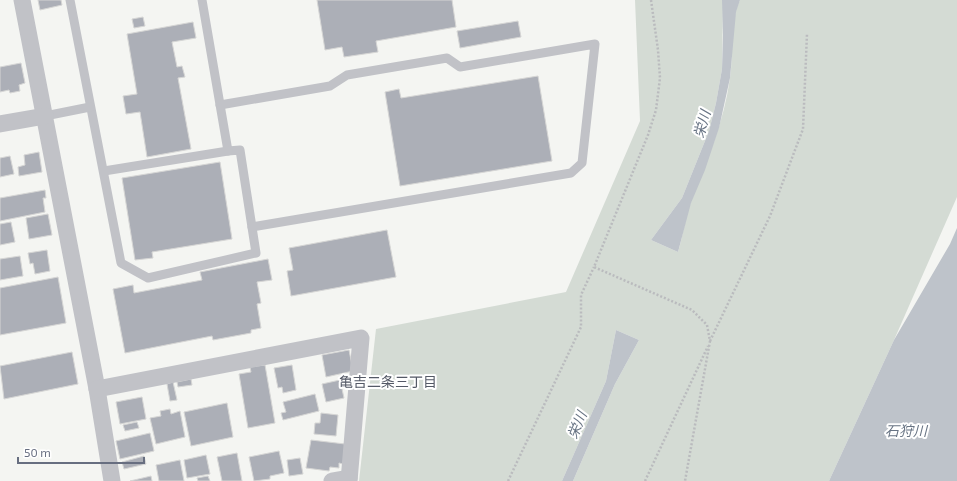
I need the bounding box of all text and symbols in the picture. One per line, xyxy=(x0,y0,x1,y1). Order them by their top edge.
water label: 栄川 xyxy=(689,106,714,140)
district label: 亀吉二条三丁目 xyxy=(339,373,437,390)
water label: 栄川 xyxy=(563,407,591,441)
water label: 石狩川 xyxy=(885,422,929,439)
scale bar xyxy=(18,439,144,465)
text: 50 m xyxy=(24,445,51,459)

